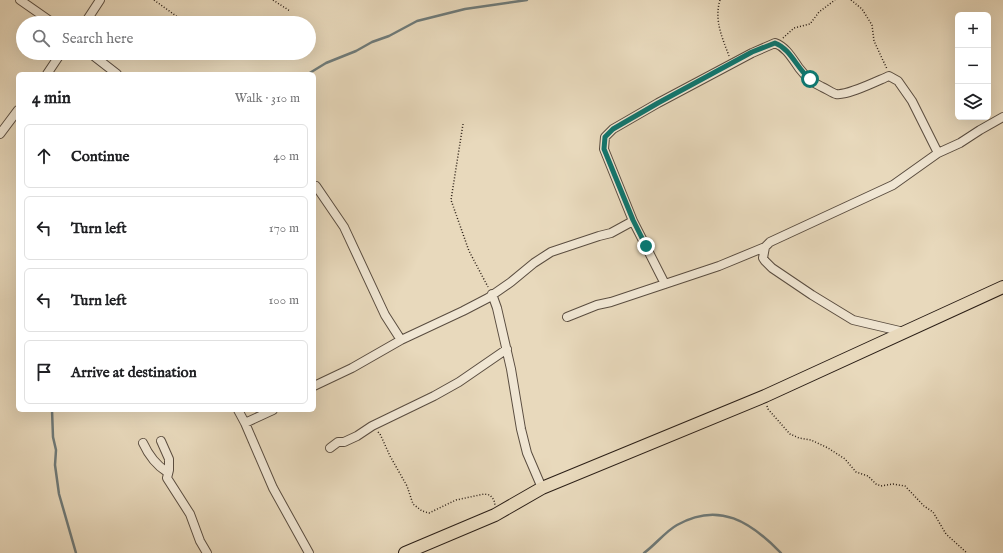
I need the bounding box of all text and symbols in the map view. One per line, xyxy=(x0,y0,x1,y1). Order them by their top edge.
map controls xyxy=(955,12,991,120)
button: + xyxy=(955,12,991,48)
search box xyxy=(16,16,316,60)
icon: search xyxy=(30,27,52,49)
text: Search here xyxy=(62,29,133,48)
button: − xyxy=(955,48,991,84)
route start xyxy=(801,70,819,88)
button: layers xyxy=(955,84,991,120)
text: 4 min xyxy=(32,88,71,109)
text: Walk · 310 m xyxy=(235,90,300,107)
icon: ahead xyxy=(33,145,55,167)
text: Continue xyxy=(71,147,129,166)
text: 40 m xyxy=(273,148,299,165)
icon: left xyxy=(33,217,55,239)
text: Turn left xyxy=(71,219,127,238)
text: 170 m xyxy=(269,220,299,237)
route end xyxy=(637,237,655,255)
icon: left xyxy=(33,289,55,311)
text: Turn left xyxy=(71,291,127,310)
text: 100 m xyxy=(269,292,299,309)
icon: arrive xyxy=(33,361,55,383)
text: Arrive at destination xyxy=(71,363,197,382)

